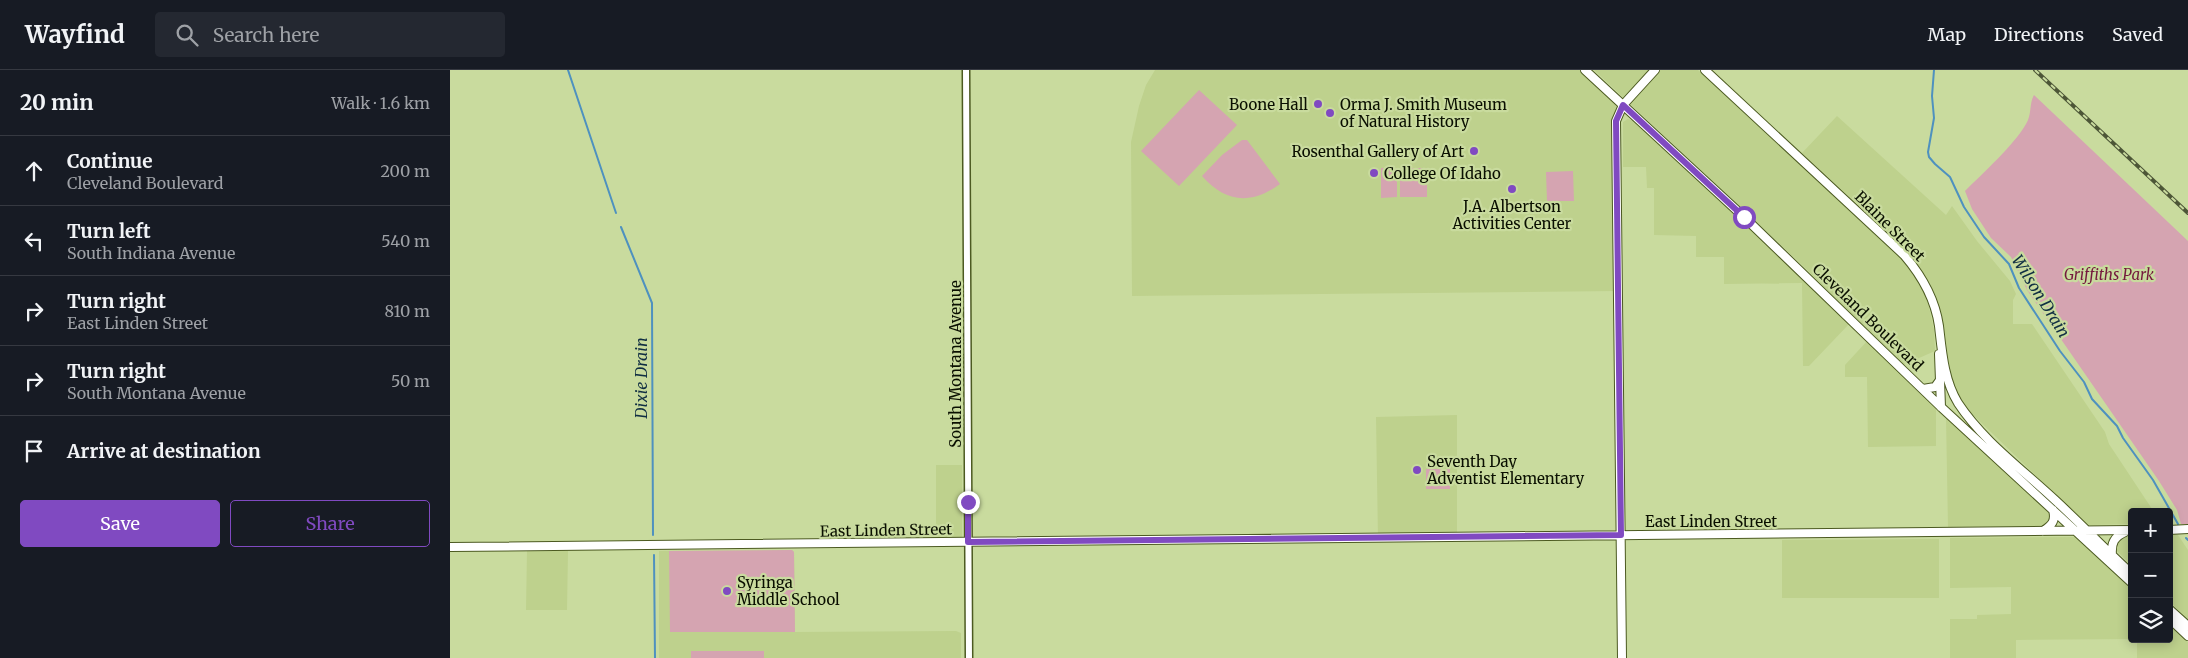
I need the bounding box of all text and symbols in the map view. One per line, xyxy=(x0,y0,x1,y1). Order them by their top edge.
search box xyxy=(155,12,505,57)
text: Wayfind xyxy=(25,19,125,50)
icon: search xyxy=(173,21,201,49)
text: Search here xyxy=(213,23,319,47)
text: Map xyxy=(1928,23,1966,46)
text: Directions xyxy=(1994,23,2084,46)
text: Saved xyxy=(2112,23,2163,46)
text: 20 min xyxy=(20,89,93,116)
text: Walk · 1.6 km xyxy=(331,93,430,113)
place label: Boone Hall xyxy=(1229,95,1308,114)
place label: Orma J. Smith Museum of Natural History xyxy=(1340,95,1507,131)
marker: Boone Hall xyxy=(1312,98,1324,110)
marker: Orma J. Smith Museum of Natural History xyxy=(1324,107,1336,119)
place label: Rosenthal Gallery of Art xyxy=(1292,142,1464,161)
marker: Rosenthal Gallery of Art xyxy=(1468,145,1480,157)
text: Continue xyxy=(67,149,153,173)
icon: ahead xyxy=(20,157,48,185)
text: 200 m xyxy=(380,161,430,181)
place label: College Of Idaho xyxy=(1384,164,1501,183)
marker: College Of Idaho xyxy=(1368,167,1380,179)
text: Cleveland Boulevard xyxy=(67,173,223,193)
marker: J.A. Albertson Activities Center xyxy=(1506,183,1518,195)
street label: Blaine Street xyxy=(1851,187,1929,265)
place label: J.A. Albertson Activities Center xyxy=(1452,197,1572,233)
route start xyxy=(1733,206,1756,229)
text: Turn left xyxy=(67,219,151,243)
icon: left xyxy=(20,227,48,255)
text: 540 m xyxy=(381,231,430,251)
text: South Indiana Avenue xyxy=(67,243,235,263)
water label: Wilson Drain xyxy=(2008,251,2074,341)
street label: Cleveland Boulevard xyxy=(1809,259,1927,375)
park label: Griffiths Park xyxy=(2064,265,2155,284)
street label: South Montana Avenue xyxy=(946,280,965,448)
text: Turn right xyxy=(67,289,166,313)
icon: right xyxy=(20,297,48,325)
text: 810 m xyxy=(384,301,430,321)
text: East Linden Street xyxy=(67,313,208,333)
water label: Dixie Drain xyxy=(631,337,651,420)
text: Turn right xyxy=(67,359,166,383)
icon: right xyxy=(20,367,48,395)
text: 50 m xyxy=(391,371,430,391)
text: South Montana Avenue xyxy=(67,383,246,403)
icon: arrive xyxy=(20,437,48,465)
text: Arrive at destination xyxy=(67,439,261,463)
place label: Seventh Day Adventist Elementary xyxy=(1426,452,1585,488)
marker: Seventh Day Adventist Elementary xyxy=(1411,464,1423,476)
route end xyxy=(957,491,980,514)
button: Save xyxy=(20,500,220,547)
button: Share xyxy=(230,500,430,547)
map controls xyxy=(2128,508,2173,643)
button: + xyxy=(2128,508,2173,553)
street label: East Linden Street xyxy=(1645,512,1777,531)
street label: East Linden Street xyxy=(820,519,952,541)
button: − xyxy=(2128,553,2173,598)
place label: Syringa Middle School xyxy=(737,573,840,609)
marker: Syringa Middle School xyxy=(721,585,733,597)
button: layers xyxy=(2128,598,2173,643)

